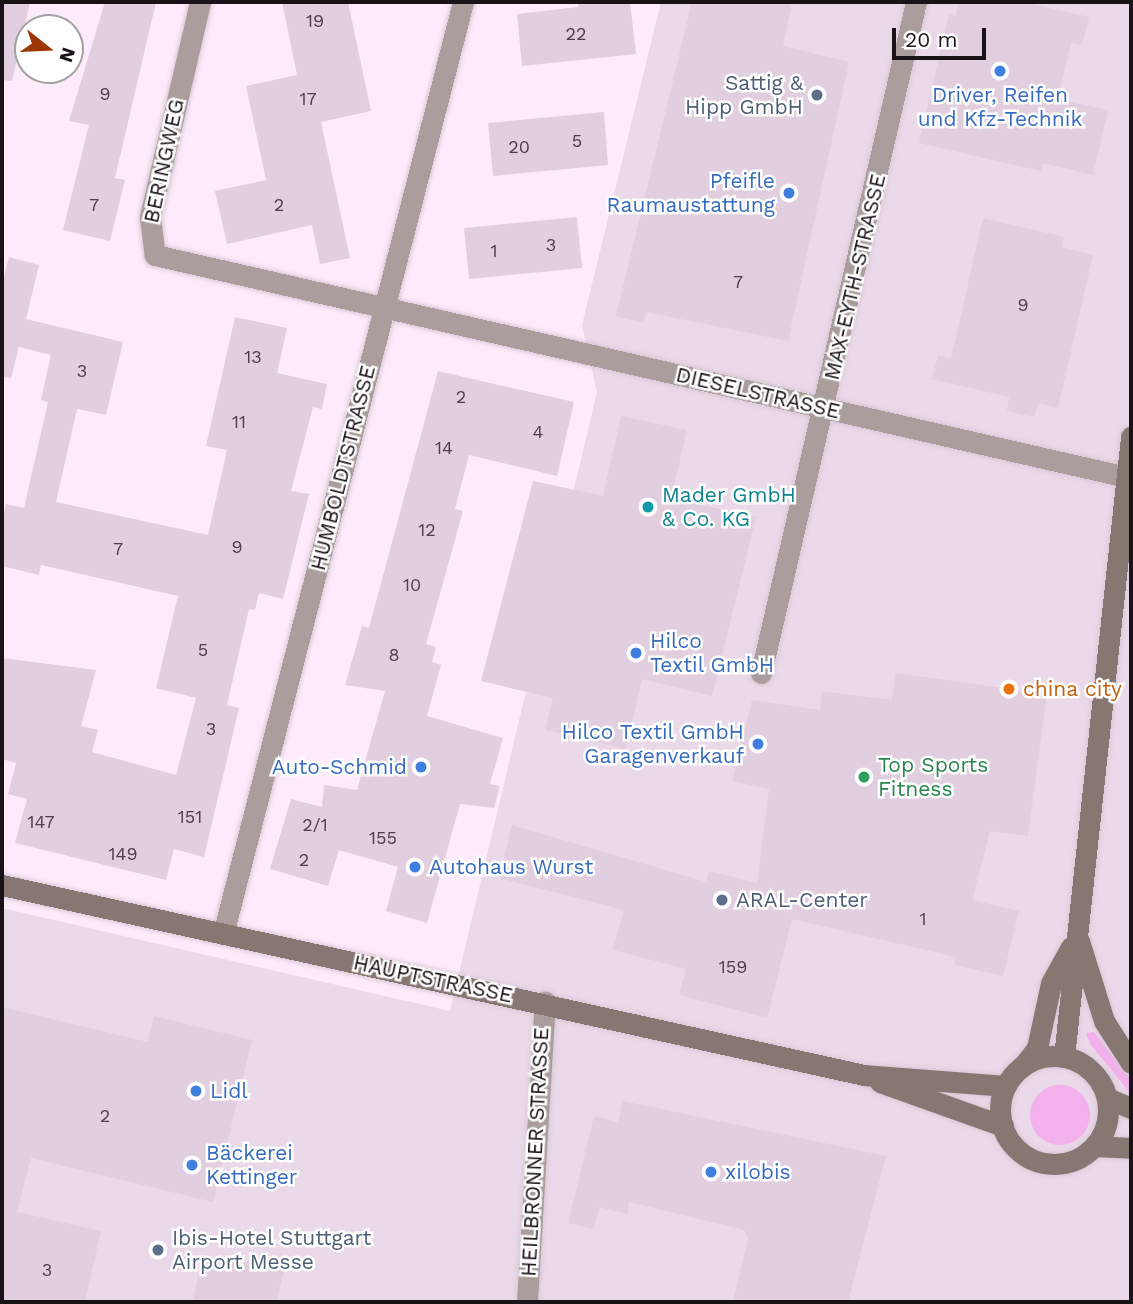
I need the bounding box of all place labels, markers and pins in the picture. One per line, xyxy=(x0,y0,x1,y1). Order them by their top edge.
marker: Driver, Reifen und Kfz-Technik xyxy=(992,63,1008,79)
place label: Sattig & Hipp GmbH xyxy=(685,70,803,120)
place label: Driver, Reifen und Kfz-Technik xyxy=(918,82,1082,132)
marker: Sattig & Hipp GmbH xyxy=(809,87,825,103)
place label: Pfeifle Raumaustattung xyxy=(607,168,775,218)
marker: Pfeifle Raumaustattung xyxy=(781,185,797,201)
place label: Mader GmbH & Co. KG xyxy=(662,482,796,532)
marker: Mader GmbH & Co. KG xyxy=(640,499,656,515)
place label: Hilco Textil GmbH xyxy=(650,628,775,678)
marker: Hilco Textil GmbH xyxy=(628,645,644,661)
place label: china city xyxy=(1023,676,1122,702)
marker: china city xyxy=(1001,681,1017,697)
place label: Hilco Textil GmbH Garagenverkauf xyxy=(560,719,744,769)
marker: Hilco Textil GmbH Garagenverkauf xyxy=(750,736,766,752)
place label: Top Sports Fitness xyxy=(878,752,988,802)
place label: Auto-Schmid xyxy=(272,754,407,780)
marker: Auto-Schmid xyxy=(413,759,429,775)
marker: Top Sports Fitness xyxy=(856,769,872,785)
place label: Autohaus Wurst xyxy=(429,854,594,880)
marker: Autohaus Wurst xyxy=(407,859,423,875)
place label: ARAL-Center xyxy=(736,887,868,913)
marker: ARAL-Center xyxy=(714,892,730,908)
place label: Lidl xyxy=(210,1078,248,1104)
marker: Lidl xyxy=(188,1083,204,1099)
place label: Bäckerei Kettinger xyxy=(206,1140,297,1190)
marker: Bäckerei Kettinger xyxy=(184,1157,200,1173)
place label: xilobis xyxy=(725,1159,791,1185)
marker: xilobis xyxy=(703,1164,719,1180)
place label: Ibis-Hotel Stuttgart Airport Messe xyxy=(172,1225,372,1275)
marker: Ibis-Hotel Stuttgart Airport Messe xyxy=(150,1242,166,1258)

